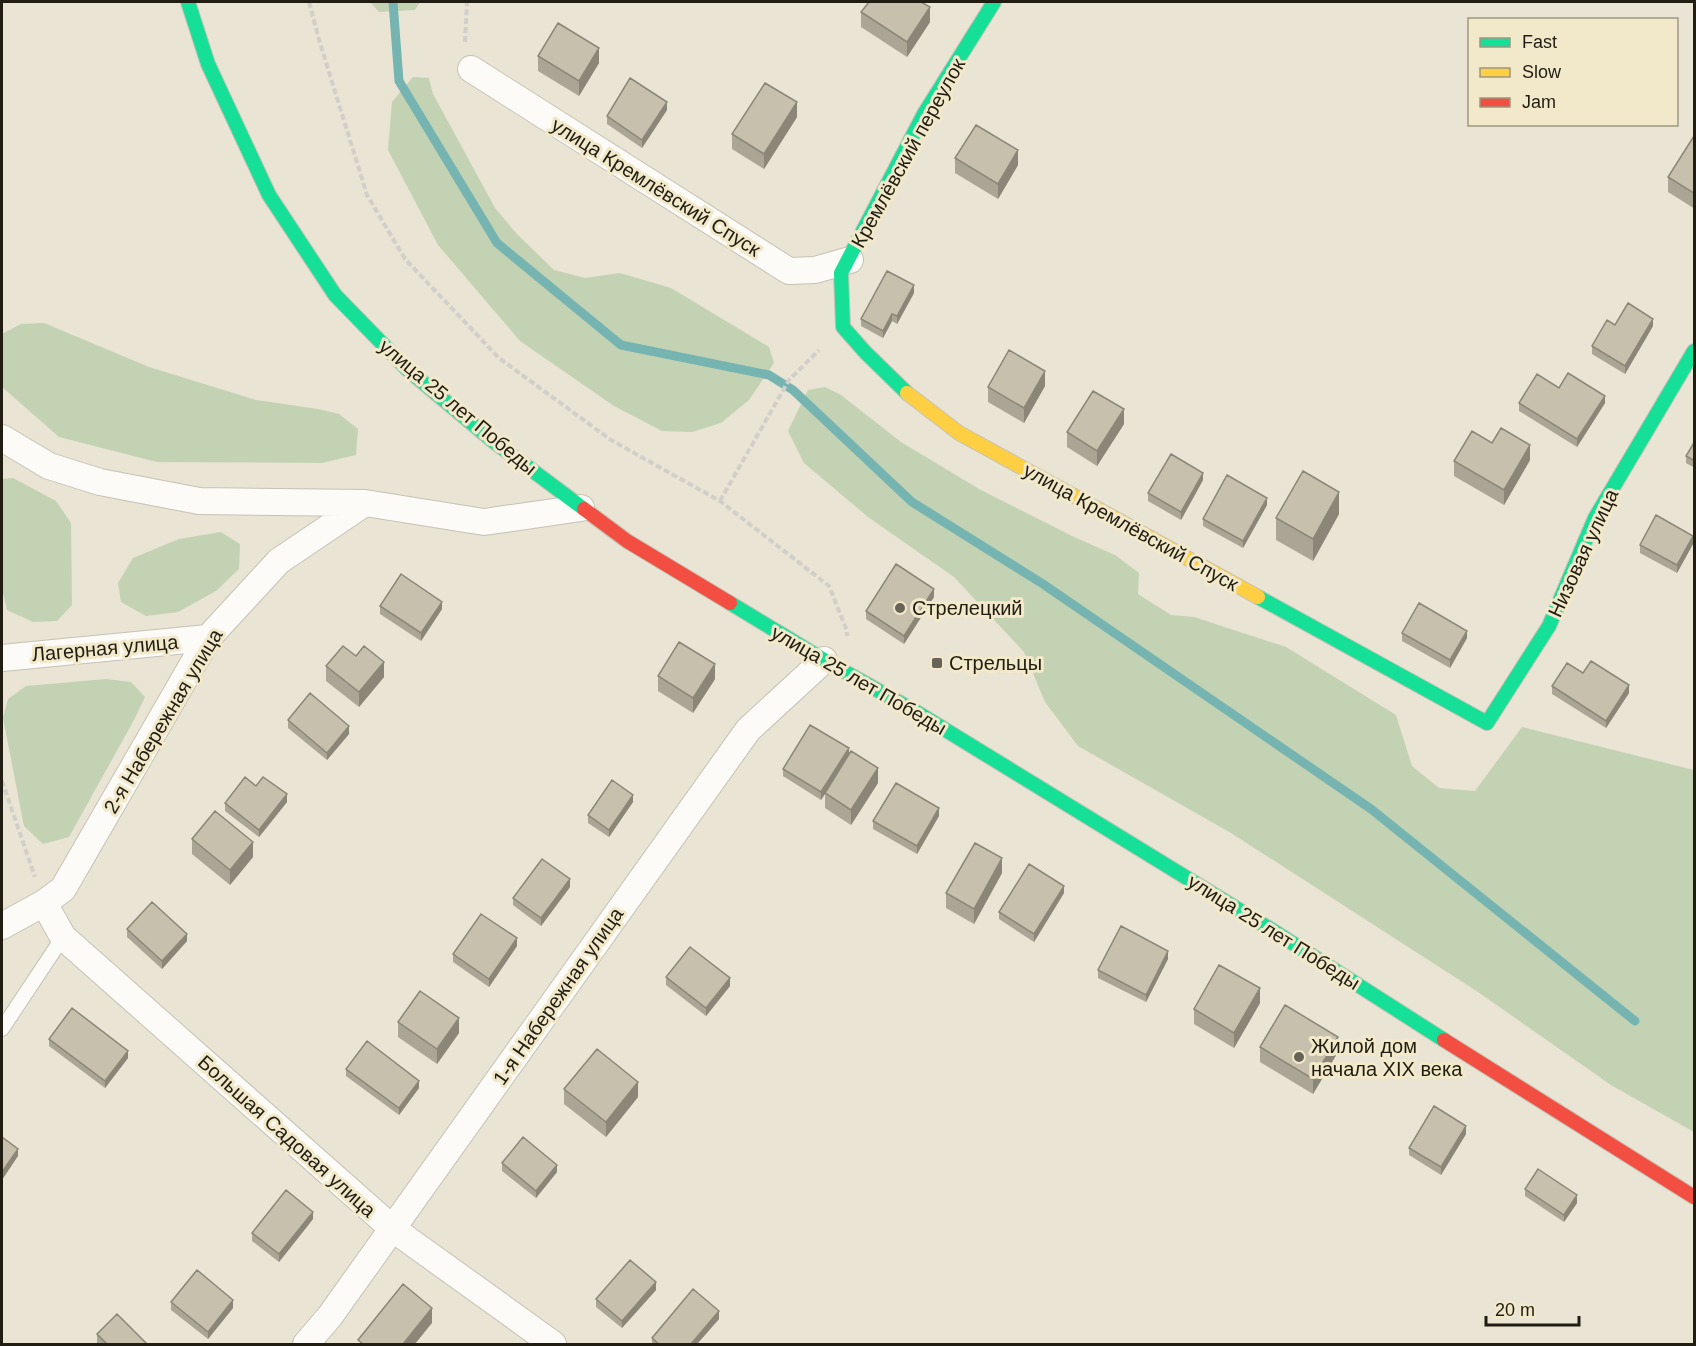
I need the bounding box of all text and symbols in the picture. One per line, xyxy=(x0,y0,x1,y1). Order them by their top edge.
legend xyxy=(1468,18,1678,126)
text: Fast xyxy=(1522,32,1557,52)
street label: Кремлёвский переулок xyxy=(847,54,969,251)
text: Slow xyxy=(1522,62,1562,82)
text: Jam xyxy=(1522,92,1556,112)
street label: улица Кремлёвский Спуск xyxy=(548,114,765,261)
street label: улица 25 лет Победы xyxy=(375,335,541,479)
street label: улица Кремлёвский Спуск xyxy=(1020,459,1242,595)
street label: Низовая улица xyxy=(1544,485,1623,620)
place label: Стрелецкий xyxy=(912,597,1023,619)
marker: Стрелецкий xyxy=(893,601,907,615)
street label: улица 25 лет Победы xyxy=(767,621,951,739)
street label: 2-я Набережная улица xyxy=(99,624,227,817)
street label: Лагерная улица xyxy=(31,631,180,665)
place label: Стрельцы xyxy=(949,652,1042,674)
marker: Стрельцы xyxy=(930,656,944,670)
street label: улица 25 лет Победы xyxy=(1184,870,1364,994)
street label: 1-я Набережная улица xyxy=(488,903,628,1089)
place label: Жилой дом начала XIX века xyxy=(1311,1035,1463,1080)
marker: Жилой дом начала XIX века xyxy=(1292,1050,1306,1064)
street label: Большая Садовая улица xyxy=(194,1051,381,1222)
scale bar xyxy=(1486,1289,1579,1327)
text: 20 m xyxy=(1495,1300,1535,1320)

